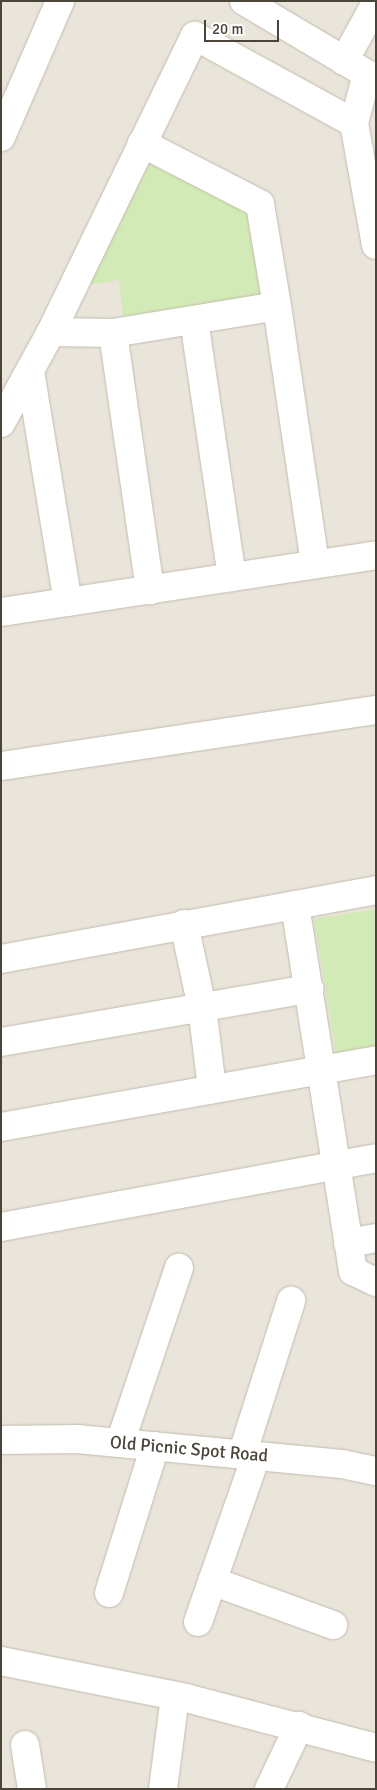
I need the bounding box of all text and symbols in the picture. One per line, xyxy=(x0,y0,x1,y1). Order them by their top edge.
scale bar xyxy=(207,10,282,42)
text: 20 m xyxy=(212,20,243,38)
street label: Old Picnic Spot Road xyxy=(109,1431,269,1467)

